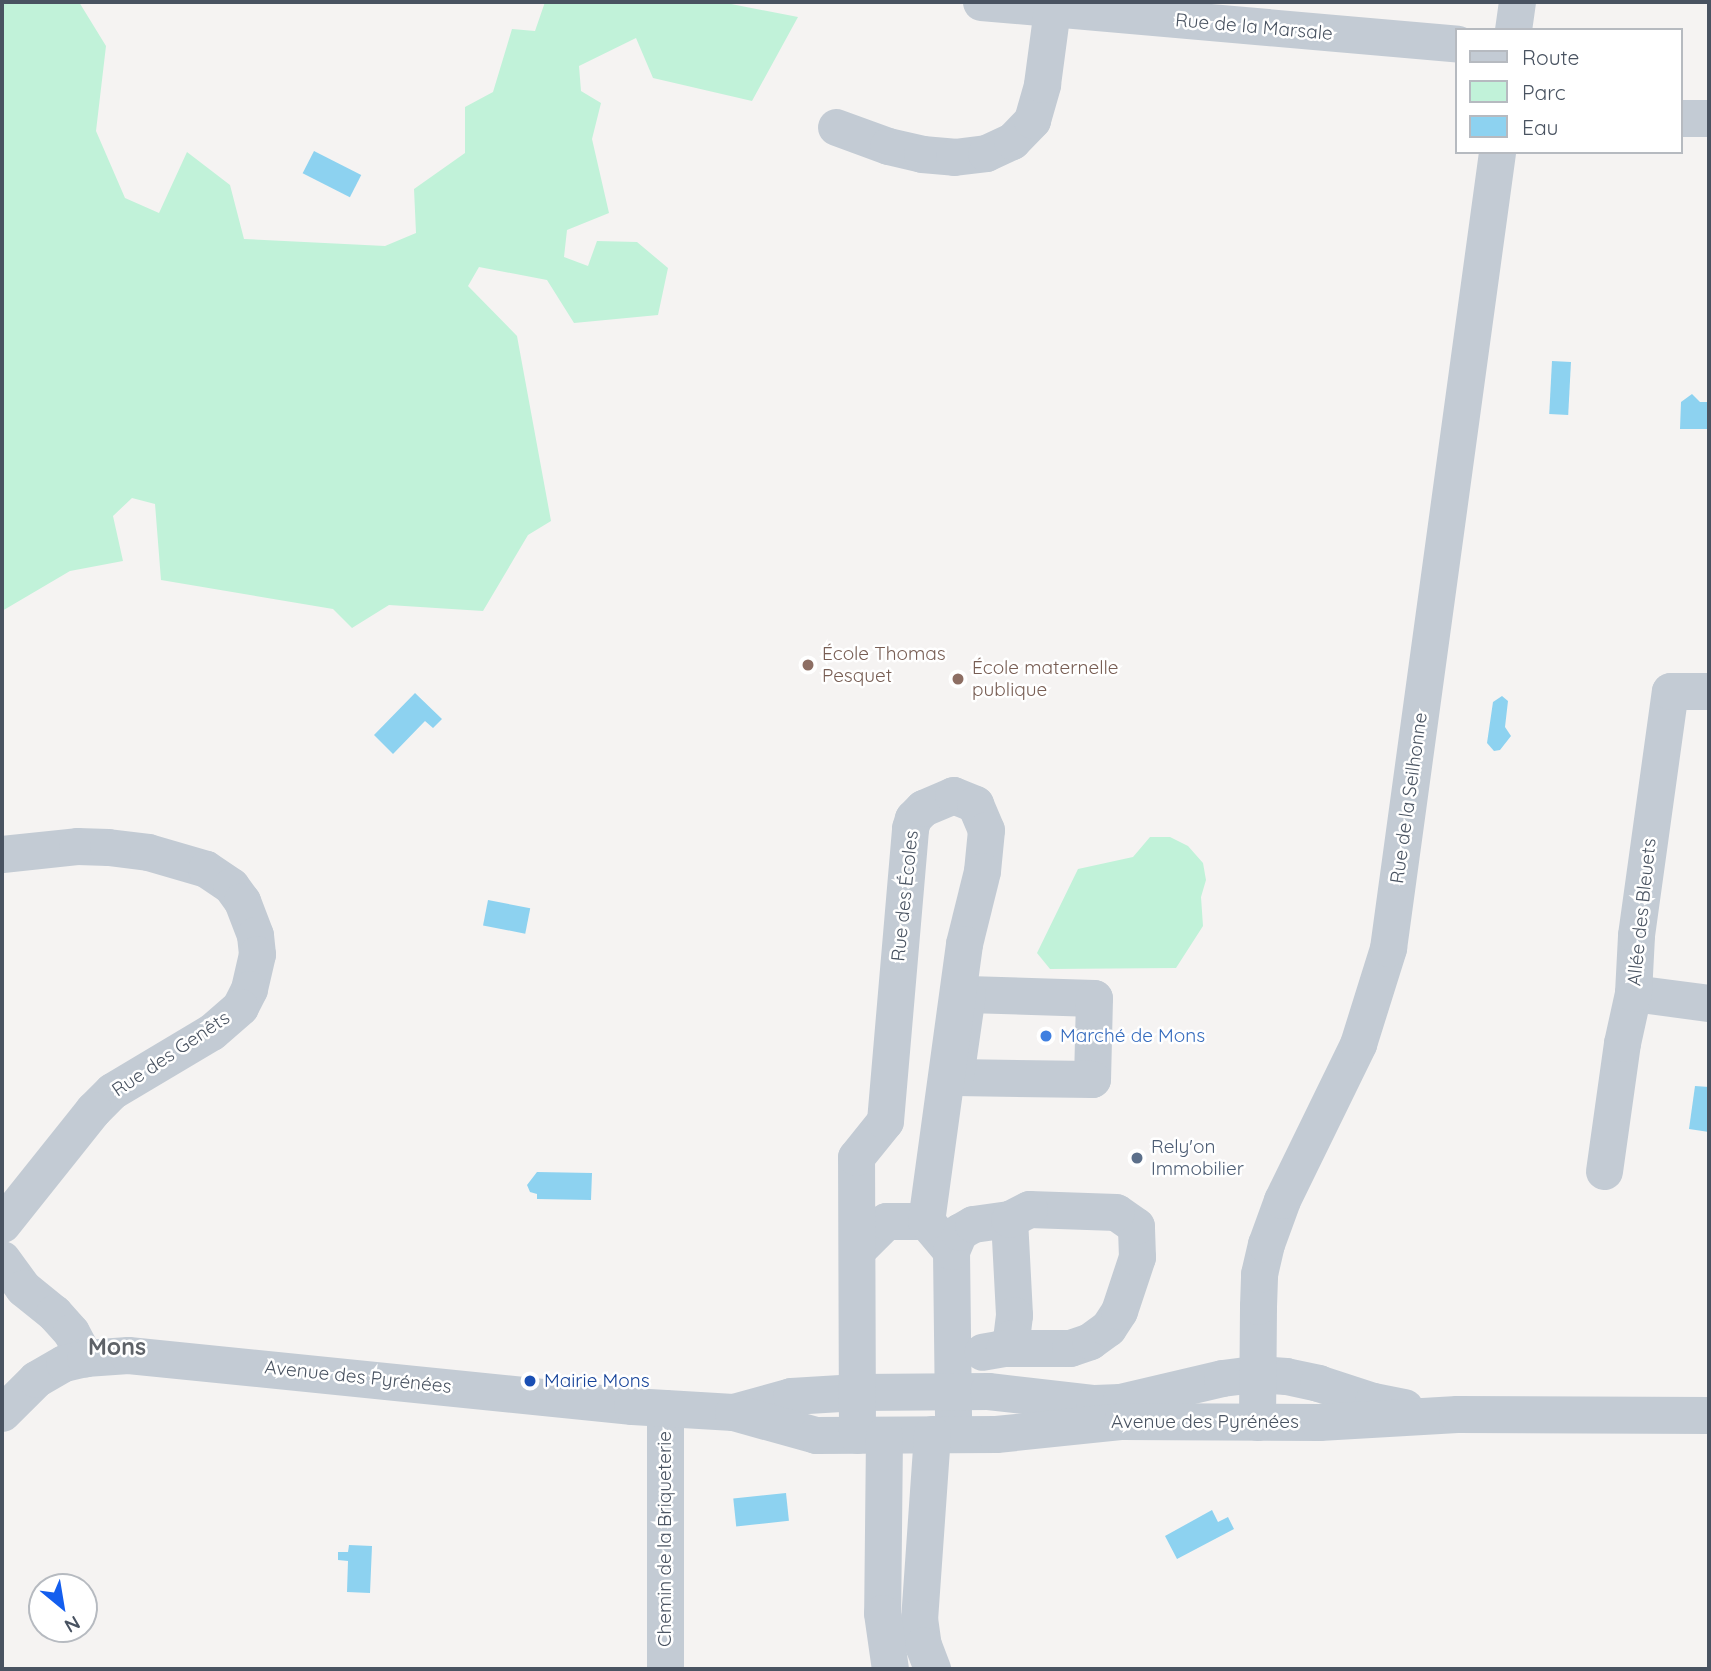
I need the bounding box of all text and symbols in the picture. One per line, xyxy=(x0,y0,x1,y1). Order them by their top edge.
street label: Rue de la Marsale xyxy=(1174,9,1334,45)
legend xyxy=(1456,28,1683,154)
text: Route xyxy=(1522,44,1579,70)
text: Parc xyxy=(1522,79,1566,105)
text: Eau xyxy=(1522,114,1558,140)
place label: École Thomas Pesquet xyxy=(822,643,946,687)
marker: École Thomas Pesquet xyxy=(800,657,816,673)
place label: École maternelle publique xyxy=(972,657,1118,701)
marker: École maternelle publique xyxy=(950,671,966,687)
street label: Rue de la Seilhonne xyxy=(1386,711,1432,885)
street label: Rue des Écoles xyxy=(887,829,923,963)
street label: Allée des Bleuets xyxy=(1623,837,1661,987)
street label: Rue des Genêts xyxy=(108,1006,234,1102)
place label: Marché de Mons xyxy=(1060,1025,1205,1047)
marker: Marché de Mons xyxy=(1038,1028,1054,1044)
place label: Rely'on Immobilier xyxy=(1151,1136,1244,1180)
marker: Rely'on Immobilier xyxy=(1129,1150,1145,1166)
district label: Mons xyxy=(88,1333,146,1361)
street label: Avenue des Pyrénées xyxy=(263,1356,453,1398)
place label: Mairie Mons xyxy=(544,1370,650,1392)
marker: Mairie Mons xyxy=(522,1373,538,1389)
street label: Avenue des Pyrénées xyxy=(1111,1411,1299,1433)
street label: Chemin de la Briqueterie xyxy=(654,1431,676,1647)
north arrow xyxy=(28,1573,98,1643)
text: N xyxy=(60,1611,85,1638)

